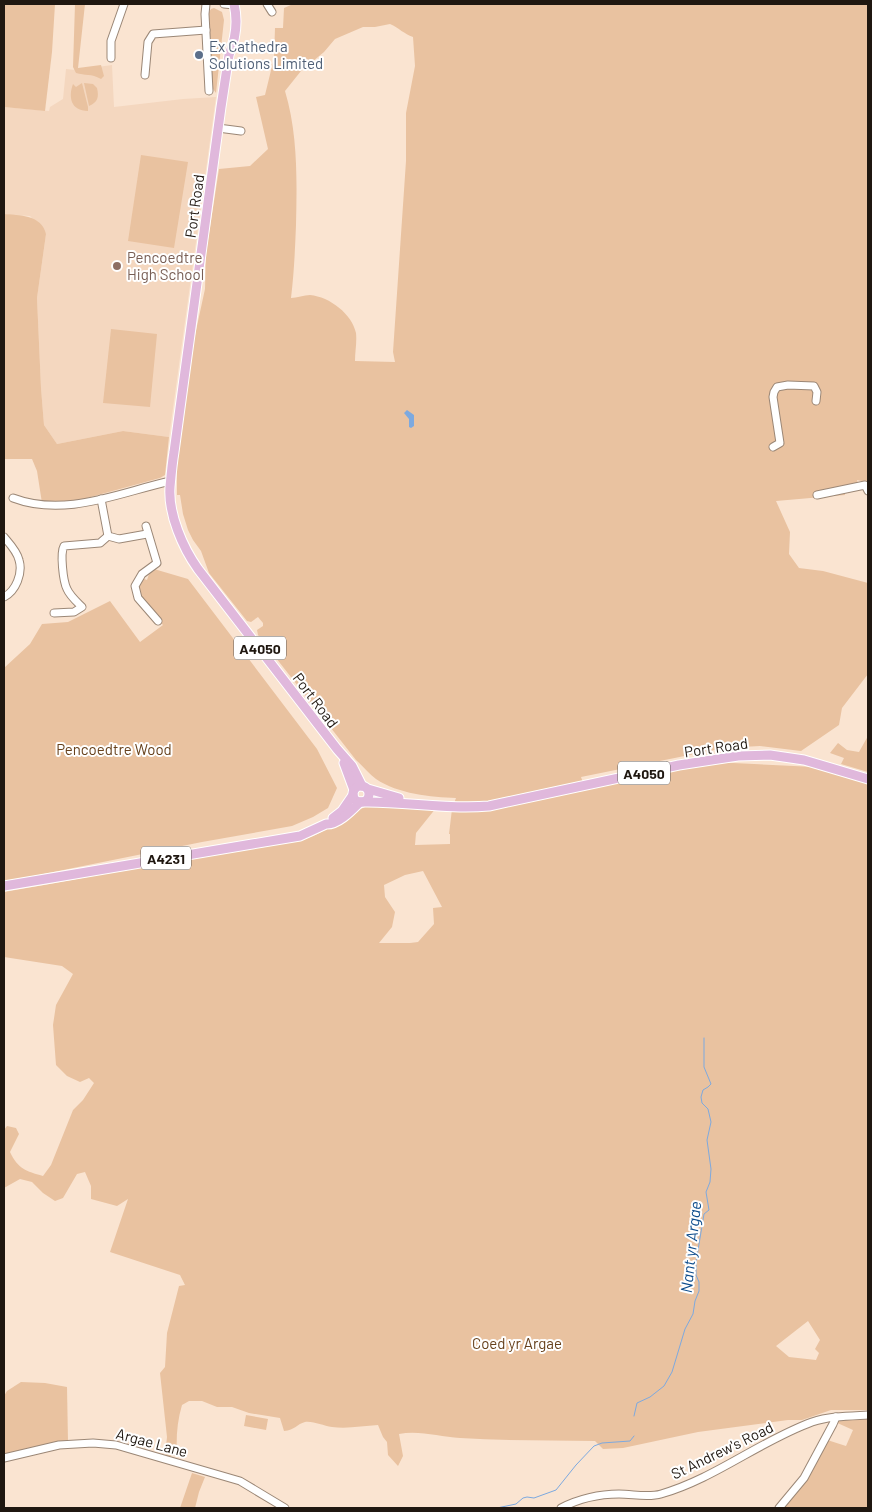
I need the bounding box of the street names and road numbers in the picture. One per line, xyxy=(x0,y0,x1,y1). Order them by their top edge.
street label: Port Road xyxy=(181,173,207,239)
road number: A4050 xyxy=(234,636,286,660)
street label: Port Road xyxy=(290,669,342,731)
street label: Port Road xyxy=(683,734,749,760)
road number: A4050 xyxy=(618,761,670,784)
road number: A4231 xyxy=(141,846,191,870)
street label: St Andrew's Road xyxy=(668,1417,776,1483)
street label: Argae Lane xyxy=(114,1424,190,1460)

